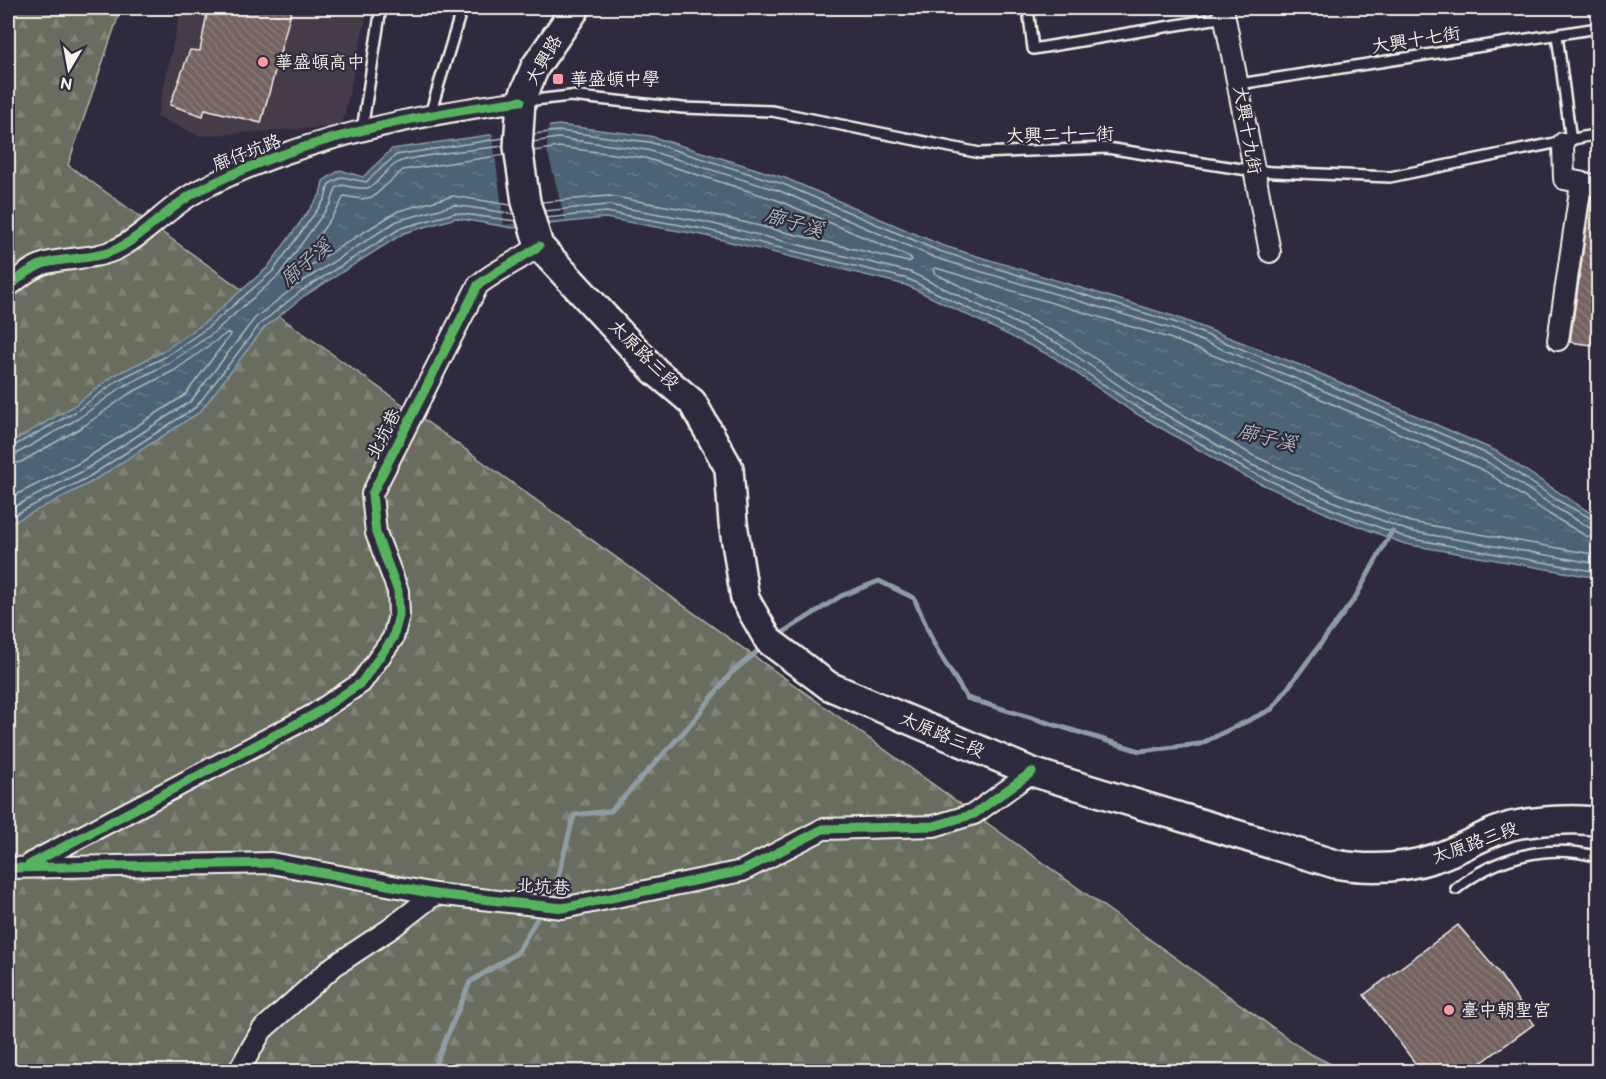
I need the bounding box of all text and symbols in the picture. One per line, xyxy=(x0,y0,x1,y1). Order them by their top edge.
street label: 大興十七街 xyxy=(1370,23,1462,57)
street label: 大興路 xyxy=(521,31,567,89)
north arrow xyxy=(39,39,99,99)
place label: 華盛頓高中 xyxy=(275,52,365,73)
marker: 華盛頓高中 xyxy=(256,55,270,69)
place label: 華盛頓中學 xyxy=(570,69,660,90)
text: N xyxy=(59,72,74,93)
marker: 華盛頓中學 xyxy=(551,72,565,86)
street label: 大興十九街 xyxy=(1229,84,1265,176)
street label: 大興二十一街 xyxy=(1006,124,1114,146)
street label: 廍仔坑路 xyxy=(210,130,284,176)
water label: 廍子溪 xyxy=(762,203,827,243)
water label: 廍子溪 xyxy=(275,234,337,291)
street label: 太原路三段 xyxy=(605,316,683,394)
street label: 北坑巷 xyxy=(362,405,406,463)
water label: 廍子溪 xyxy=(1235,419,1300,457)
street label: 太原路三段 xyxy=(896,708,988,762)
street label: 太原路三段 xyxy=(1429,818,1521,868)
street label: 北坑巷 xyxy=(515,875,571,899)
place label: 臺中朝聖宮 xyxy=(1461,1000,1551,1021)
marker: 臺中朝聖宮 xyxy=(1442,1003,1456,1017)

